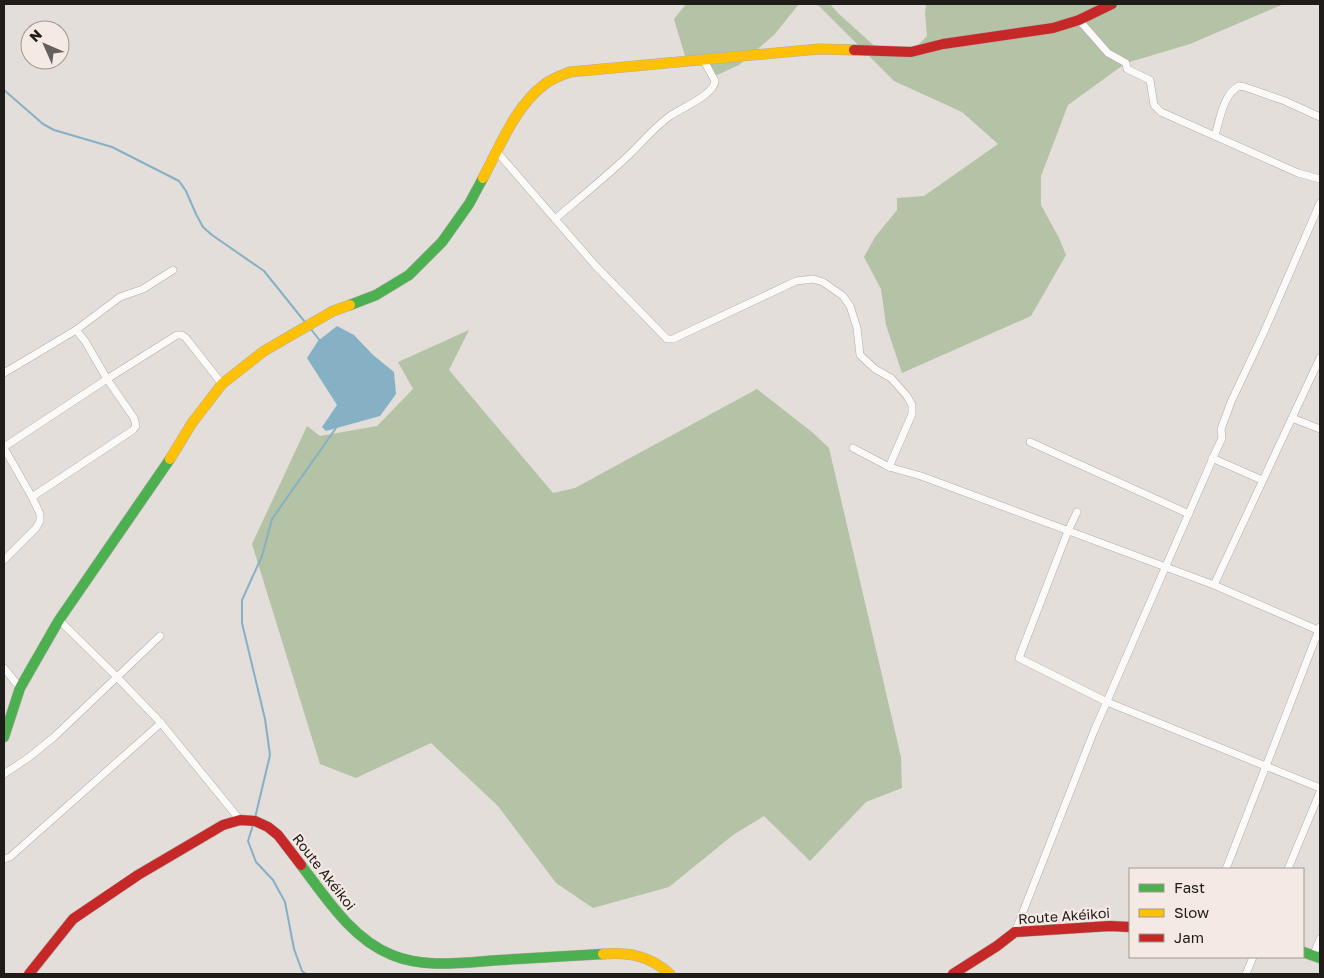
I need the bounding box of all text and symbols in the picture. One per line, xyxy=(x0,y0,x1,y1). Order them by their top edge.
north arrow xyxy=(20,20,70,70)
text: N xyxy=(26,26,45,45)
street label: Route Akéikoi xyxy=(289,830,359,913)
legend xyxy=(1129,868,1304,958)
text: Fast xyxy=(1174,878,1205,896)
text: Slow xyxy=(1174,903,1209,921)
street label: Route Akéikoi xyxy=(1017,904,1111,927)
text: Jam xyxy=(1174,928,1204,946)

